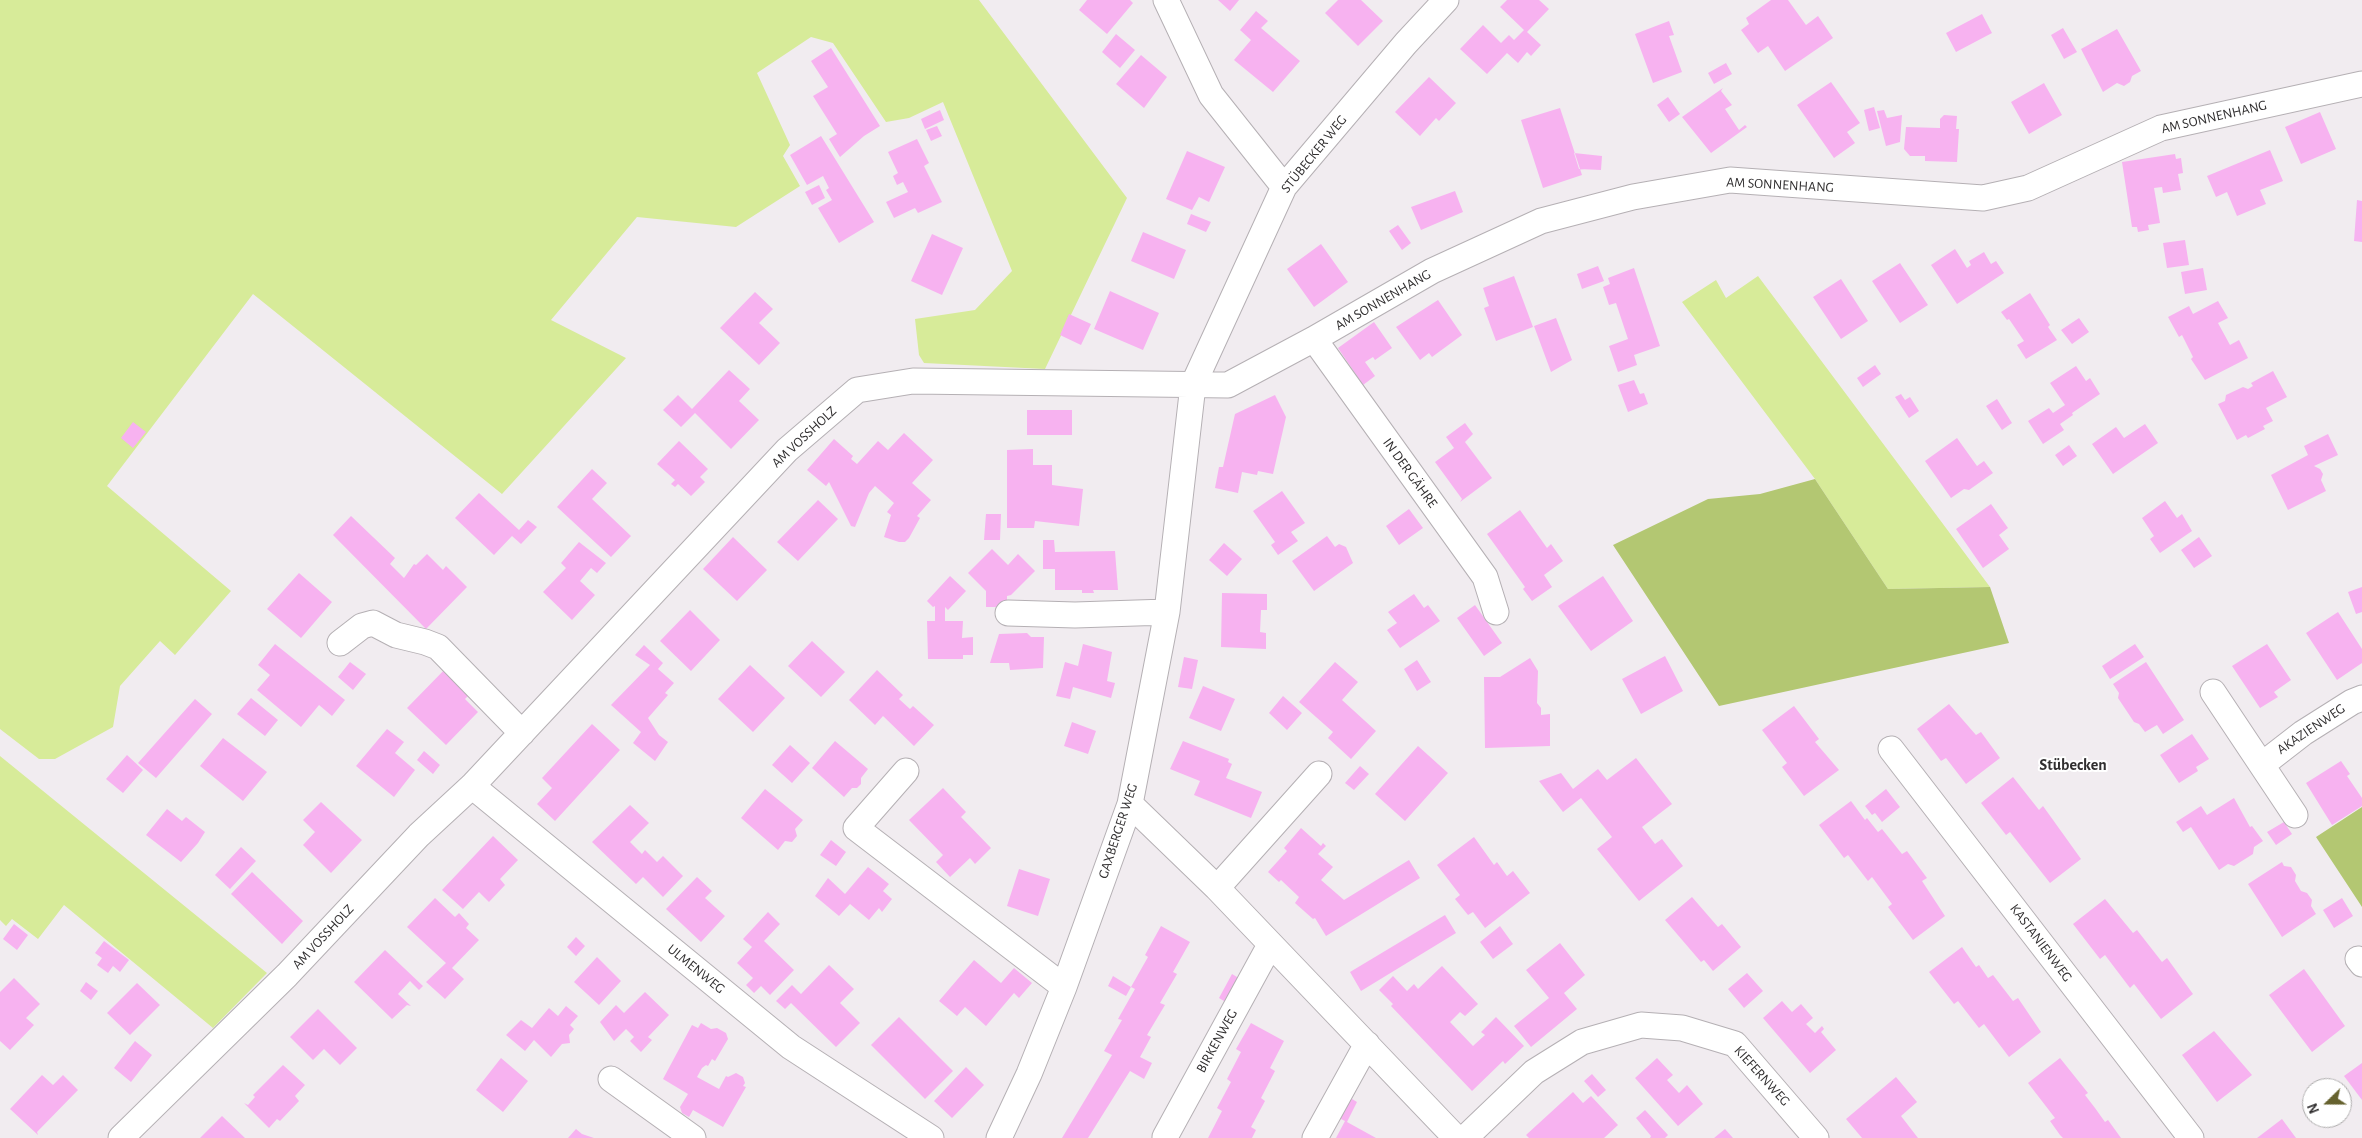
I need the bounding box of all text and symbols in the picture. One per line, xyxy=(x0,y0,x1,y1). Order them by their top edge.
street label: AM SONNENHANG xyxy=(2160,97,2268,137)
street label: STÜBECKER WEG xyxy=(1278,112,1350,196)
street label: AM SONNENHANG xyxy=(1726,174,1834,196)
street label: AM SONNENHANG xyxy=(1332,266,1434,334)
street label: AM VOSSHOLZ xyxy=(768,403,840,471)
street label: IN DER GÄHRE xyxy=(1379,435,1441,511)
street label: AKAZIENWEG xyxy=(2274,700,2348,758)
district label: Stübecken xyxy=(2039,755,2107,775)
street label: GAXBERGER WEG xyxy=(1095,781,1141,881)
street label: AM VOSSHOLZ xyxy=(289,901,357,973)
street label: KASTANIENWEG xyxy=(2006,901,2076,985)
street label: ULMENWEG xyxy=(664,941,728,997)
street label: BIRKENWEG xyxy=(1193,1006,1241,1076)
street label: KIEFERNWEG xyxy=(1730,1042,1794,1110)
north arrow xyxy=(2302,1078,2352,1128)
text: N xyxy=(2306,1101,2322,1115)

